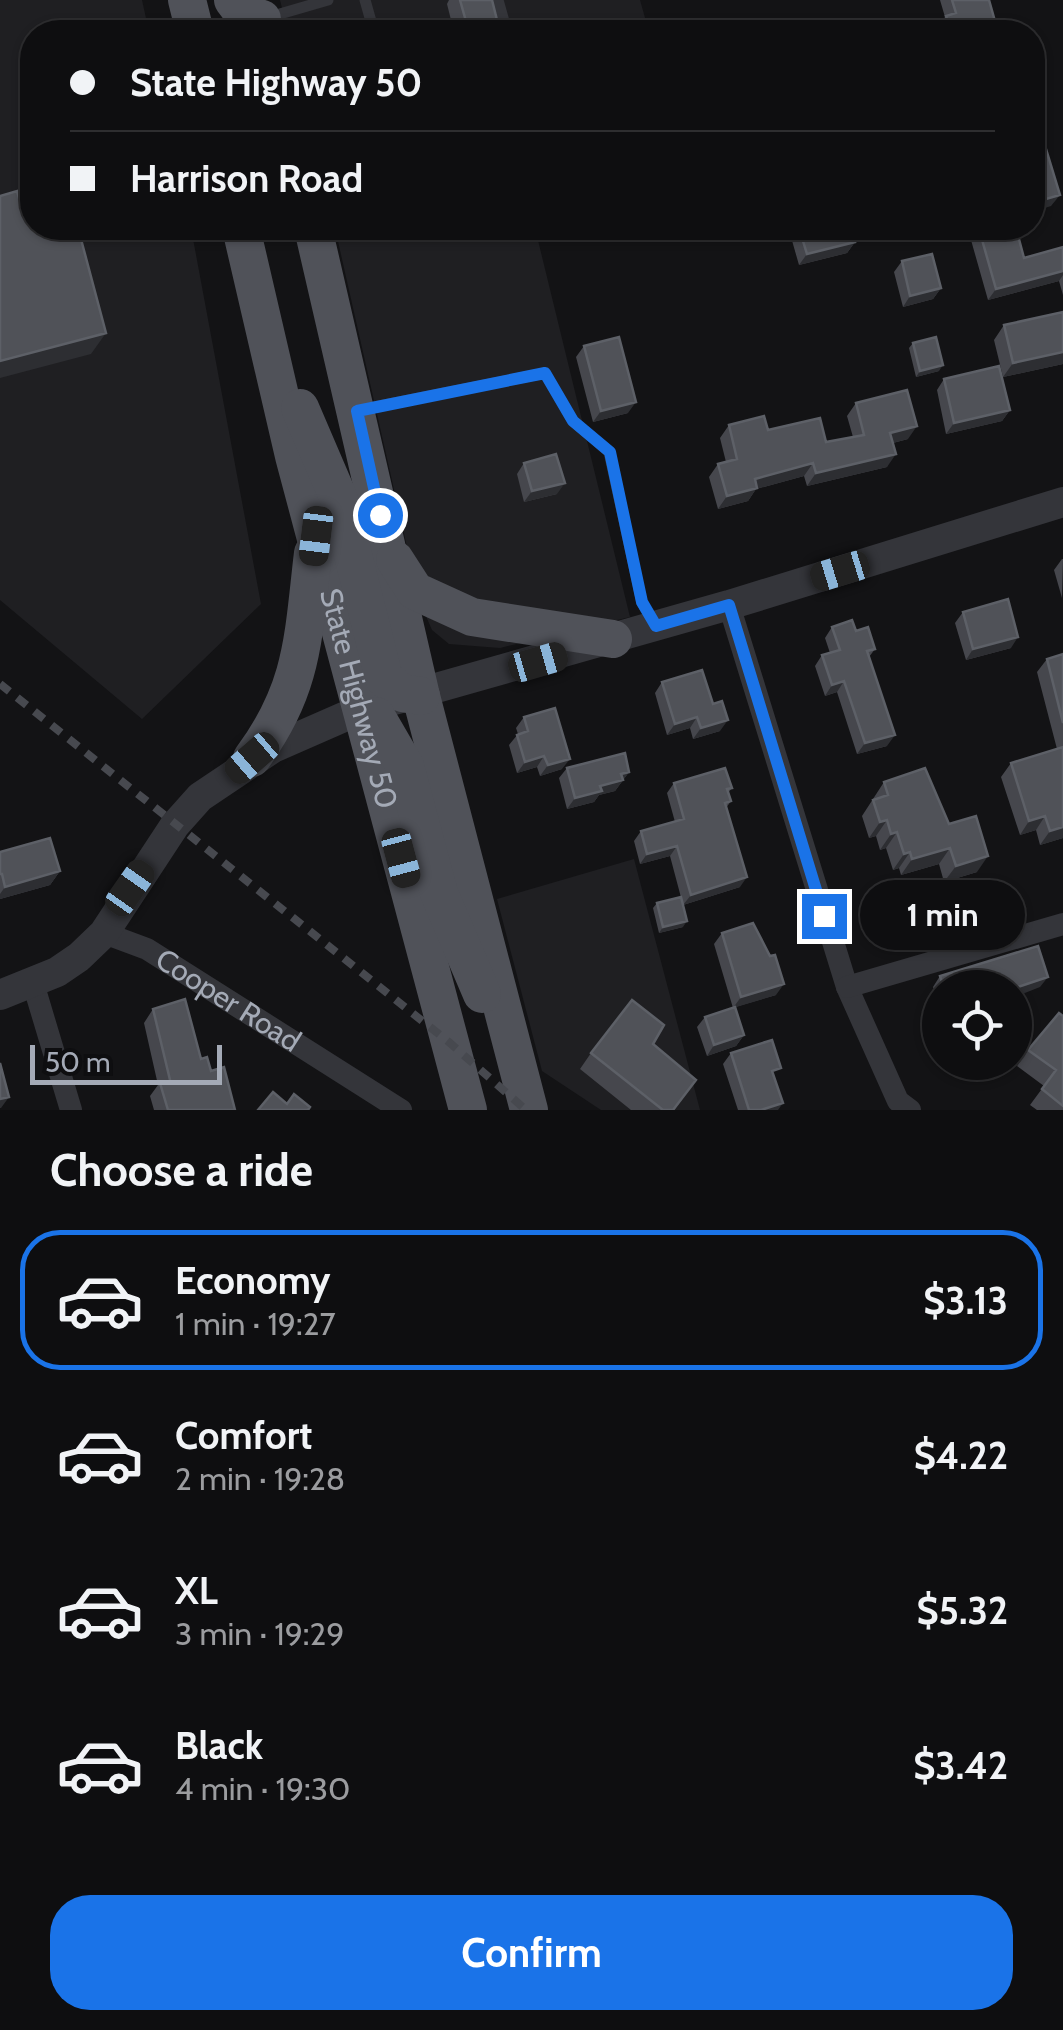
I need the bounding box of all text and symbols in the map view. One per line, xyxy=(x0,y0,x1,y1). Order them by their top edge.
text: State Highway 50 xyxy=(130,59,422,106)
text: Harrison Road xyxy=(130,155,363,202)
route start xyxy=(358,493,403,538)
car xyxy=(297,504,335,568)
car xyxy=(807,548,873,594)
street label: State Highway 50 xyxy=(312,584,406,812)
car xyxy=(505,639,571,685)
car xyxy=(220,727,284,789)
car xyxy=(379,825,423,891)
car xyxy=(101,855,159,921)
callout: 1 min xyxy=(859,881,1024,951)
route end xyxy=(802,894,847,939)
text: 1 min xyxy=(906,895,979,934)
street label: Cooper Road xyxy=(149,940,308,1060)
map controls xyxy=(922,970,1032,1080)
button: locate xyxy=(922,970,1032,1080)
scale bar xyxy=(30,1040,222,1084)
text: 50 m xyxy=(45,1045,111,1079)
text: Choose a ride xyxy=(50,1143,313,1197)
icon: car xyxy=(55,1255,145,1345)
text: Economy xyxy=(175,1257,330,1304)
text: $3.13 xyxy=(923,1277,1008,1324)
text: 1 min · 19:27 xyxy=(175,1304,336,1343)
icon: car xyxy=(55,1410,145,1500)
text: Comfort xyxy=(175,1412,312,1459)
text: $4.22 xyxy=(914,1432,1008,1479)
text: 2 min · 19:28 xyxy=(175,1459,345,1498)
icon: car xyxy=(55,1565,145,1655)
text: XL xyxy=(175,1567,218,1614)
text: $5.32 xyxy=(917,1587,1008,1634)
text: 3 min · 19:29 xyxy=(175,1614,344,1653)
icon: car xyxy=(55,1720,145,1810)
text: Black xyxy=(175,1722,263,1769)
text: $3.42 xyxy=(913,1742,1008,1789)
text: 4 min · 19:30 xyxy=(175,1769,350,1808)
button: Confirm xyxy=(50,1895,1013,2010)

